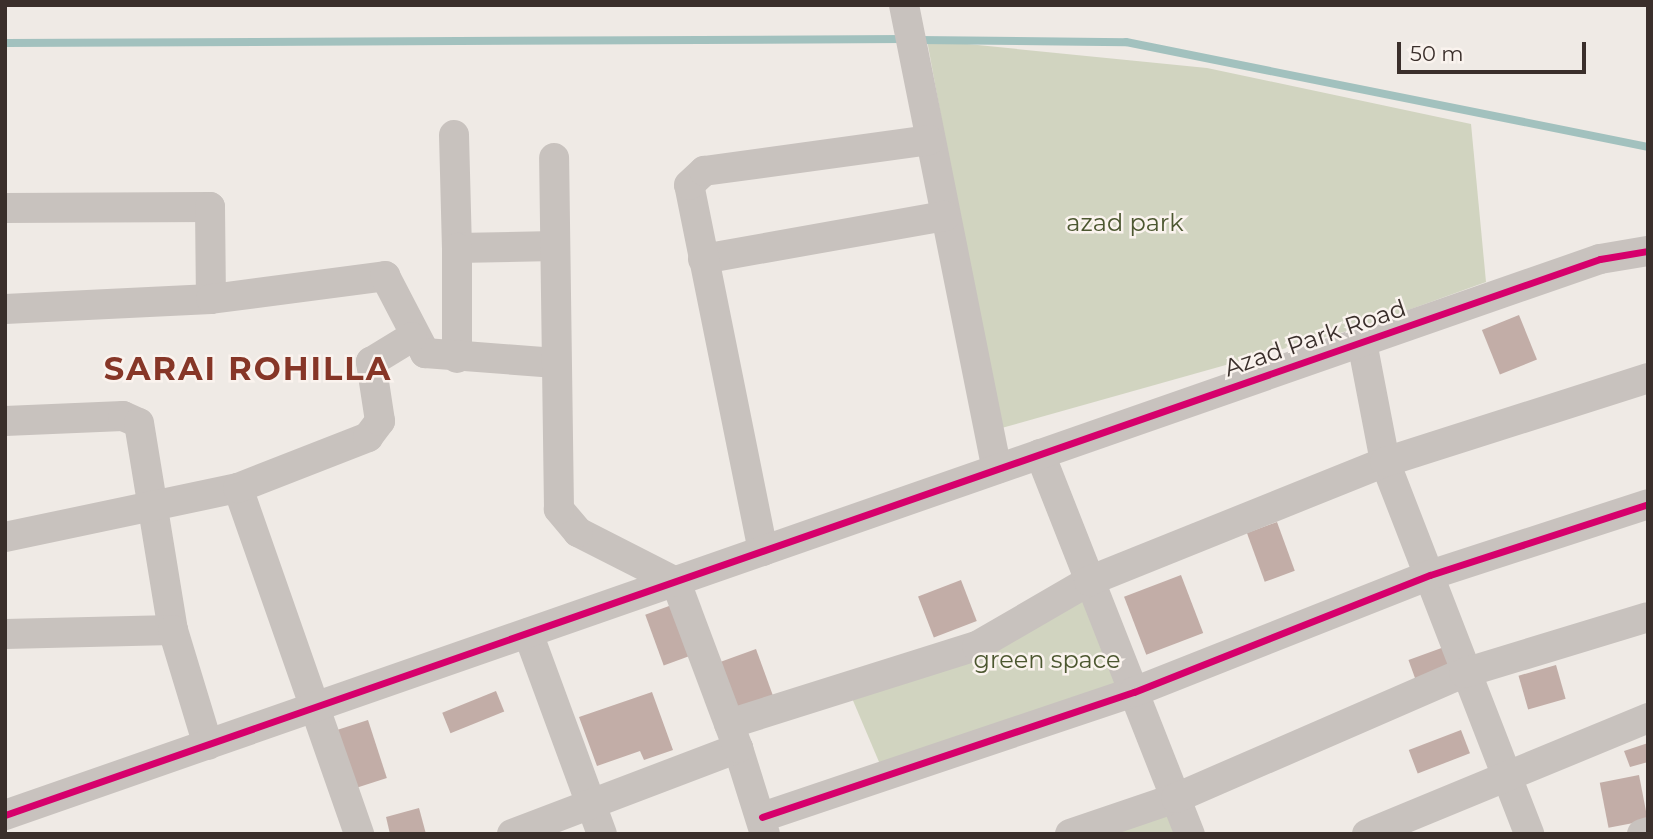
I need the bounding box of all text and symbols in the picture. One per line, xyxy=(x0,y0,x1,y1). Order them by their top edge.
scale bar xyxy=(1401,28,1590,72)
text: 50 m xyxy=(1410,41,1464,66)
park label: azad park xyxy=(1066,209,1184,237)
street label: Azad Park Road xyxy=(1220,293,1410,383)
district label: SARAI ROHILLA xyxy=(105,350,391,388)
park label: green space xyxy=(973,646,1121,674)

